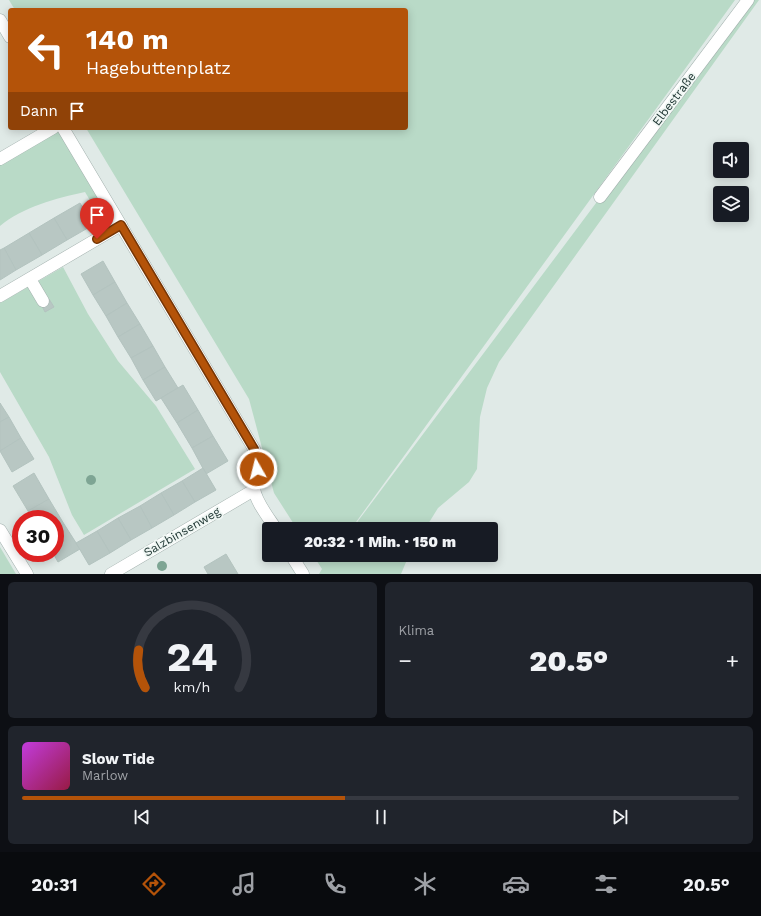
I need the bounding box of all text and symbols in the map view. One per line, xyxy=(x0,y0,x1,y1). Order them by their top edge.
text: 140 m xyxy=(86,23,169,56)
icon: left xyxy=(20,24,72,76)
text: Hagebuttenplatz xyxy=(86,57,231,78)
street label: Elbestraße xyxy=(649,70,699,128)
icon: arrive xyxy=(66,100,88,122)
text: Dann xyxy=(20,102,58,120)
map controls xyxy=(713,142,749,222)
button: sound xyxy=(713,142,749,178)
button: layers xyxy=(713,186,749,222)
pin xyxy=(80,198,114,239)
icon: arrive xyxy=(86,204,108,226)
position arrow xyxy=(236,448,278,490)
street label: Salzbinsenweg xyxy=(141,504,223,560)
speed limit sign: 30 xyxy=(12,510,64,562)
text: 20:32 · 1 Min. · 150 m xyxy=(304,533,456,551)
text: Klima xyxy=(399,623,434,638)
text: 24 xyxy=(167,632,218,681)
text: 20.5° xyxy=(529,643,608,678)
text: − xyxy=(399,648,412,673)
text: + xyxy=(726,648,739,673)
text: km/h xyxy=(174,679,211,695)
text: Slow Tide xyxy=(82,750,155,768)
text: Marlow xyxy=(82,768,128,783)
icon: previous xyxy=(131,806,153,828)
icon: pause xyxy=(370,806,392,828)
icon: next xyxy=(609,806,631,828)
icon: directions xyxy=(140,870,168,898)
icon: music xyxy=(230,870,258,898)
icon: phone xyxy=(321,870,349,898)
icon: climate xyxy=(411,870,439,898)
icon: car xyxy=(502,870,530,898)
icon: filters xyxy=(592,870,620,898)
text: 20:31 xyxy=(31,874,77,895)
text: 20.5° xyxy=(683,874,730,895)

